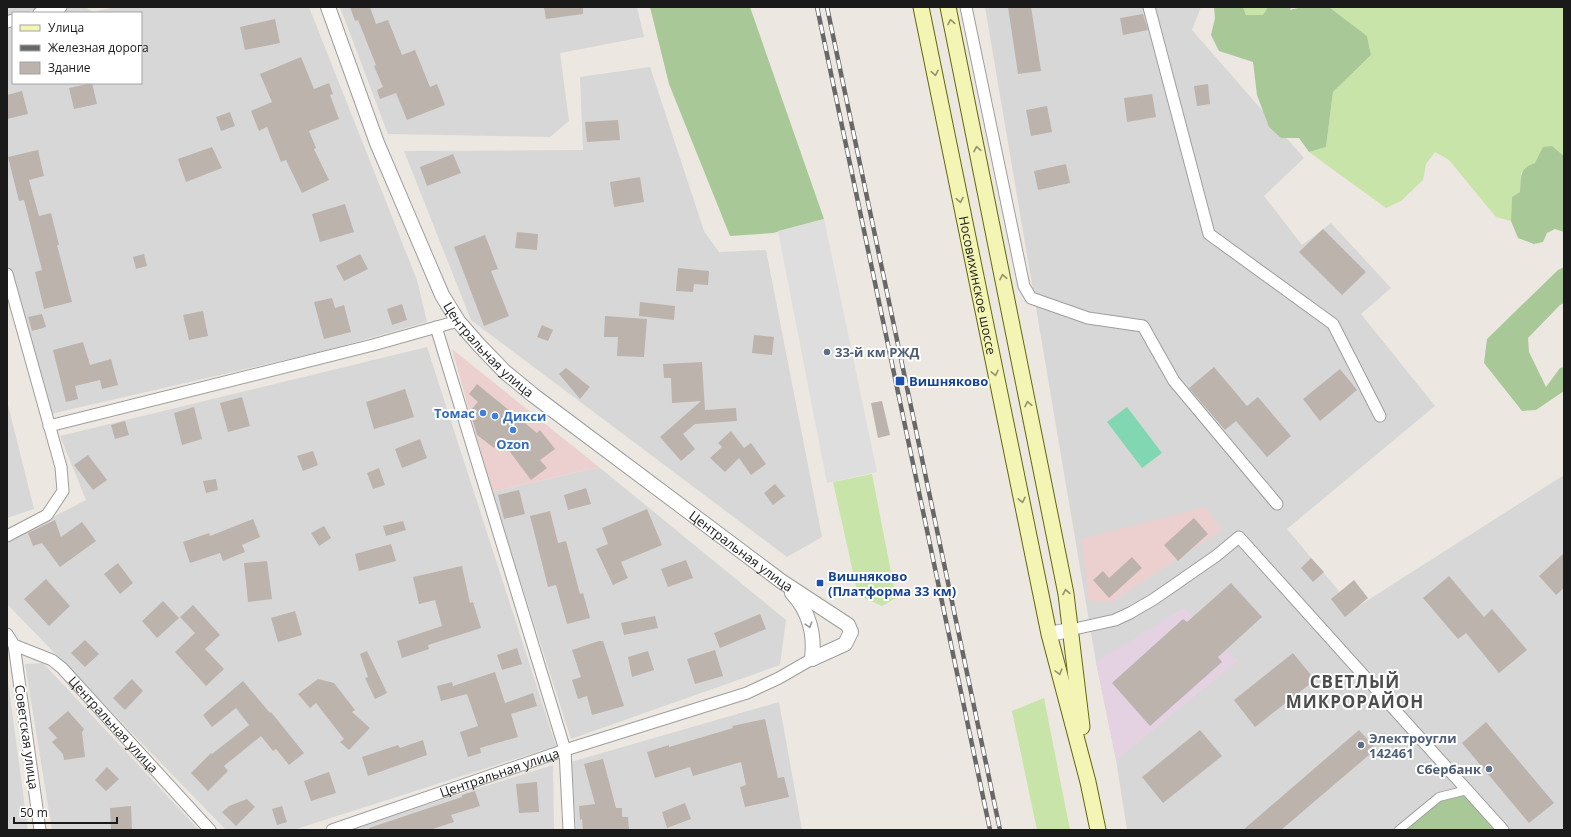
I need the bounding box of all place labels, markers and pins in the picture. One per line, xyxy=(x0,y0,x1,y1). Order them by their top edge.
place label: 33-й км РЖД xyxy=(835,343,920,361)
marker: 33-й км РЖД xyxy=(822,347,832,357)
place label: Вишняково xyxy=(909,372,988,390)
marker: Вишняково xyxy=(894,375,906,387)
place label: Томас xyxy=(434,404,475,422)
place label: Дикси xyxy=(503,407,546,425)
marker: Томас xyxy=(478,408,488,418)
marker: Дикси xyxy=(490,411,500,421)
marker: Ozon xyxy=(508,425,518,435)
place label: Ozon xyxy=(496,435,530,453)
place label: Вишняково (Платформа 33 км) xyxy=(828,567,956,600)
marker: Вишняково (Платформа 33 км) xyxy=(815,578,825,588)
place label: Электроугли 142461 xyxy=(1369,729,1457,762)
marker: Электроугли 142461 xyxy=(1356,740,1366,750)
place label: Сбербанк xyxy=(1416,760,1482,778)
marker: Сбербанк xyxy=(1484,764,1494,774)

